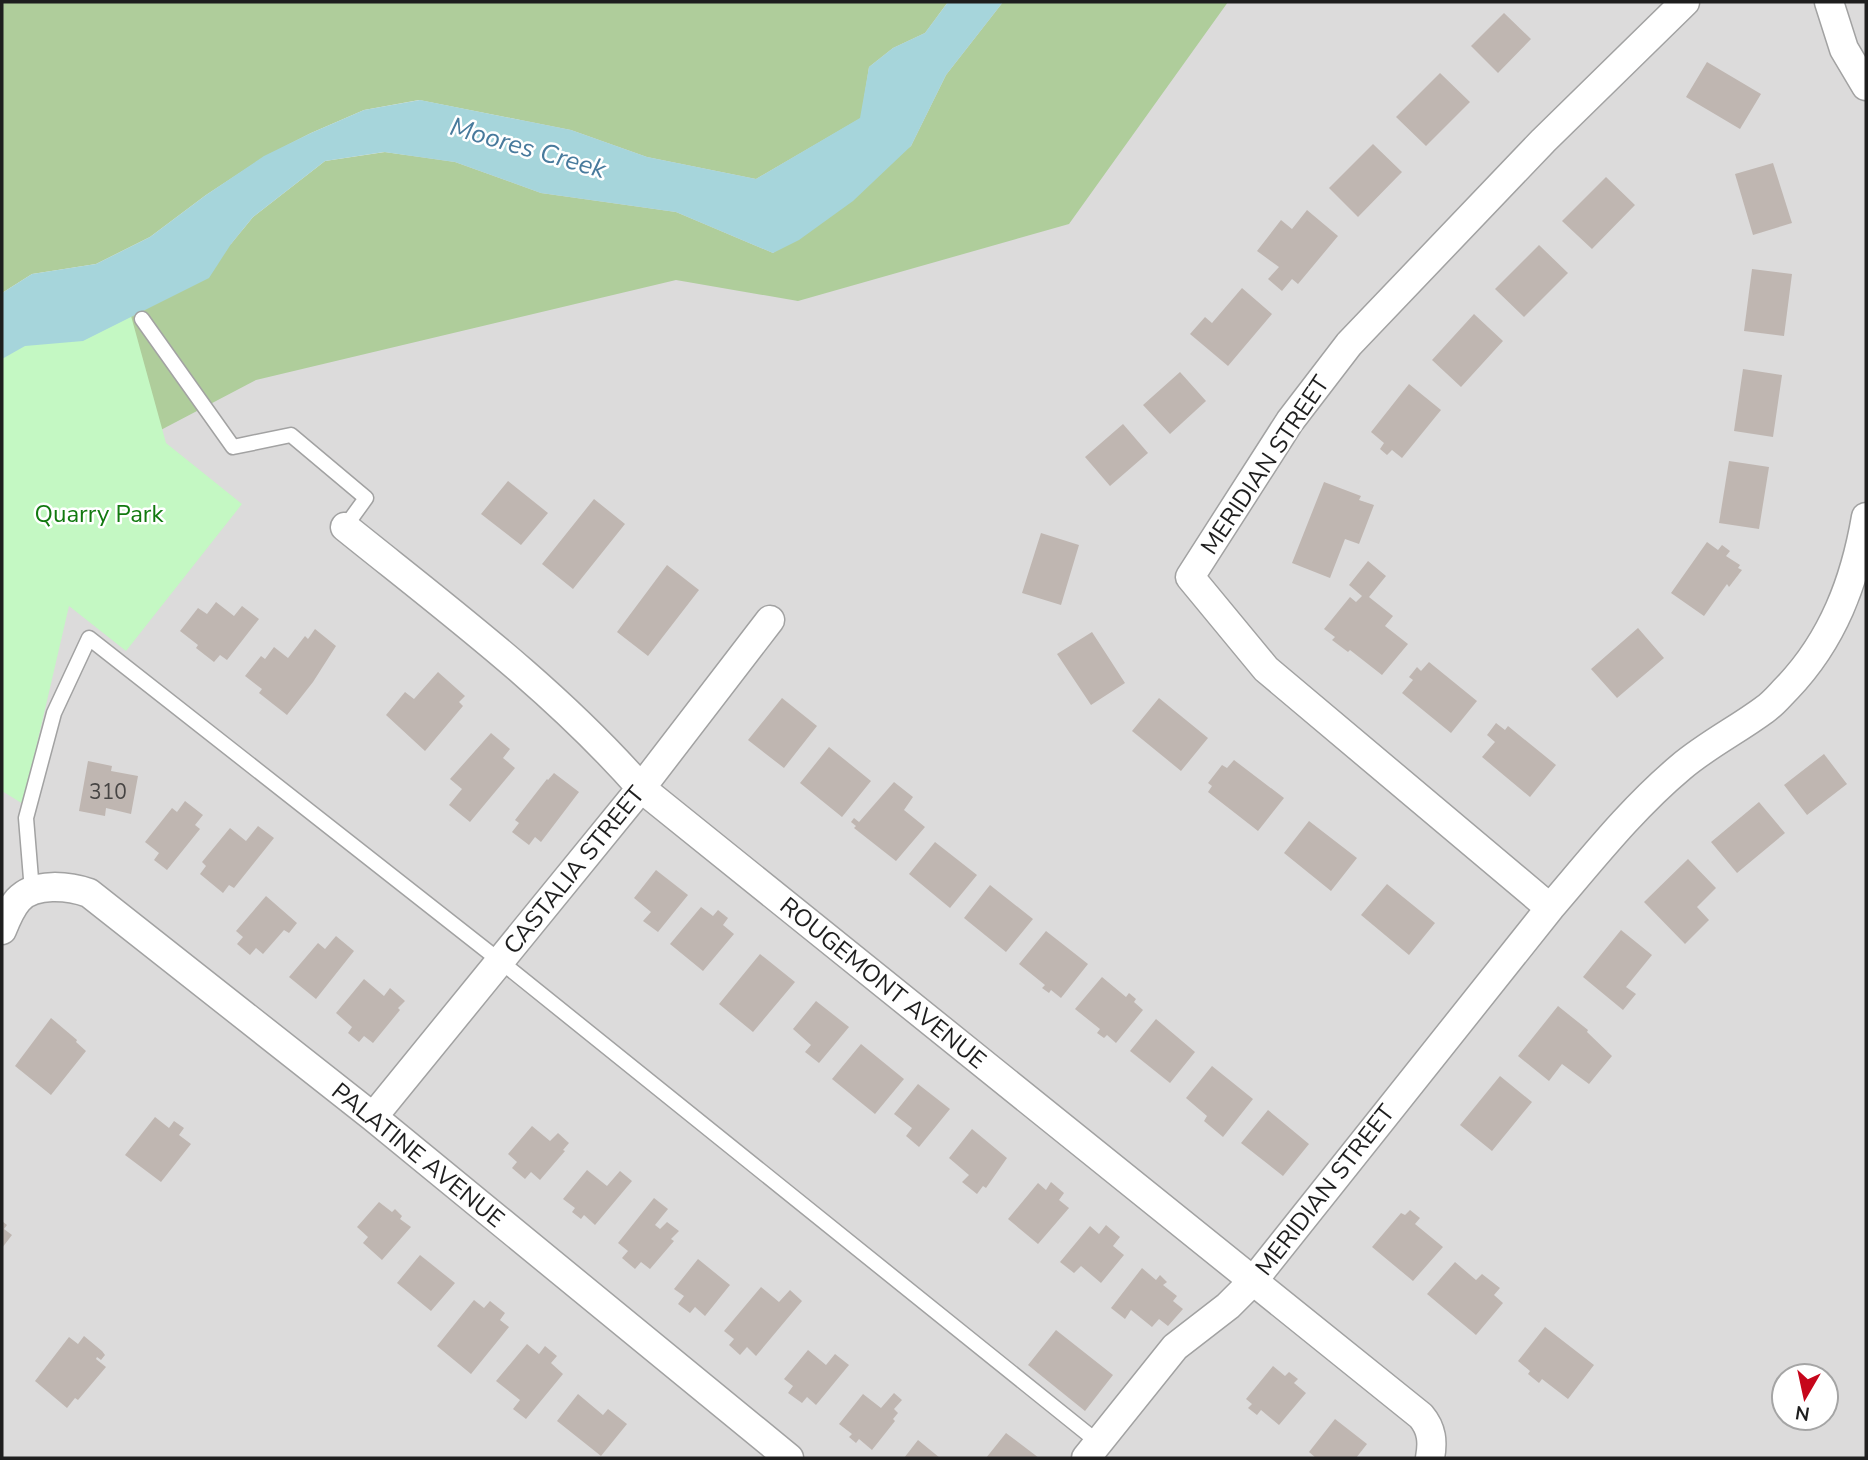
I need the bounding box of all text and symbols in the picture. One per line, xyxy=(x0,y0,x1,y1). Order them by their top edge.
water label: Moores Creek xyxy=(446,109,611,187)
street label: MERIDIAN STREET xyxy=(1193,369,1337,561)
park label: Quarry Park xyxy=(35,498,164,530)
house number: 310 xyxy=(89,778,127,806)
street label: CASTALIA STREET xyxy=(496,779,652,961)
street label: ROUGEMONT AVENUE xyxy=(773,890,993,1076)
street label: PALATINE AVENUE xyxy=(325,1075,511,1235)
street label: MERIDIAN STREET xyxy=(1248,1097,1402,1282)
north arrow xyxy=(1770,1362,1840,1432)
text: N xyxy=(1793,1399,1812,1427)

